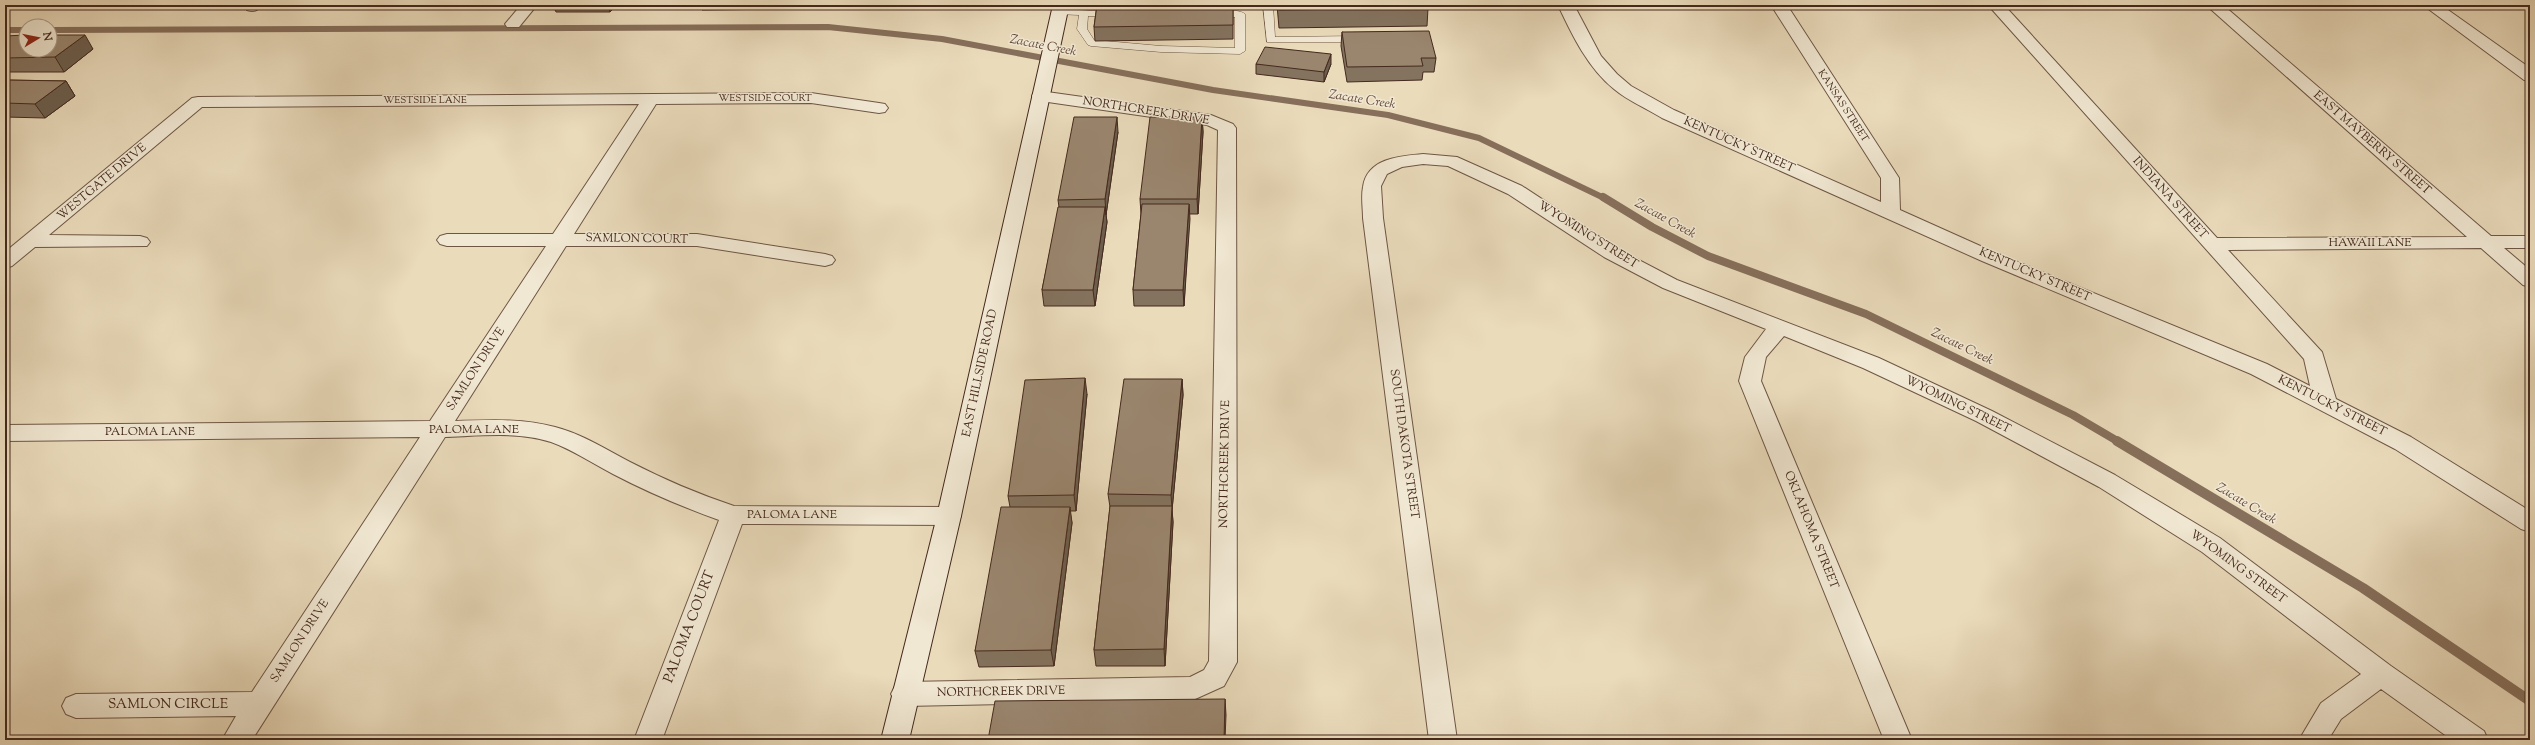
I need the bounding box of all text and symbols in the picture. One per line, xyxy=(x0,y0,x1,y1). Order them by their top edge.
north arrow xyxy=(18,18,58,58)
text: N xyxy=(38,30,56,42)
water label: Zacate Creek xyxy=(1008,31,1078,61)
street label: KANSAS STREET xyxy=(1814,67,1872,145)
water label: Zacate Creek xyxy=(1327,86,1397,114)
street label: EAST MAYBERRY STREET xyxy=(2309,87,2435,200)
street label: WESTSIDE COURT xyxy=(718,91,812,106)
street label: NORTHCREEK DRIVE xyxy=(1081,92,1212,130)
street label: WESTSIDE LANE xyxy=(383,93,467,108)
street label: KENTUCKY STREET xyxy=(1680,112,1798,178)
street label: WESTGATE DRIVE xyxy=(53,139,151,225)
street label: INDIANA STREET xyxy=(2128,153,2212,244)
water label: Zacate Creek xyxy=(1631,195,1699,243)
street label: WYOMING STREET xyxy=(1534,197,1642,274)
street label: SAMLON COURT xyxy=(585,229,689,249)
street label: HAWAII LANE xyxy=(2328,234,2412,252)
street label: KENTUCKY STREET xyxy=(1976,243,2094,307)
street label: EAST HILLSIDE ROAD xyxy=(958,307,1002,439)
street label: SAMLON DRIVE xyxy=(442,323,510,414)
water label: Zacate Creek xyxy=(1928,324,1996,370)
street label: SOUTH DAKOTA STREET xyxy=(1385,368,1424,521)
street label: KENTUCKY STREET xyxy=(2274,371,2390,442)
street label: WYOMING STREET xyxy=(1902,372,2014,439)
street label: NORTHCREEK DRIVE xyxy=(1215,399,1235,528)
street label: PALOMA LANE xyxy=(429,421,520,439)
street label: PALOMA LANE xyxy=(105,423,196,441)
street label: OKLAHOMA STREET xyxy=(1779,468,1843,592)
water label: Zacate Creek xyxy=(2212,479,2280,529)
street label: PALOMA LANE xyxy=(747,506,838,524)
street label: WYOMING STREET xyxy=(2186,526,2291,609)
street label: PALOMA COURT xyxy=(659,568,721,686)
street label: SAMLON DRIVE xyxy=(266,595,334,686)
street label: NORTHCREEK DRIVE xyxy=(937,682,1066,702)
street label: SAMLON CIRCLE xyxy=(108,695,229,715)

